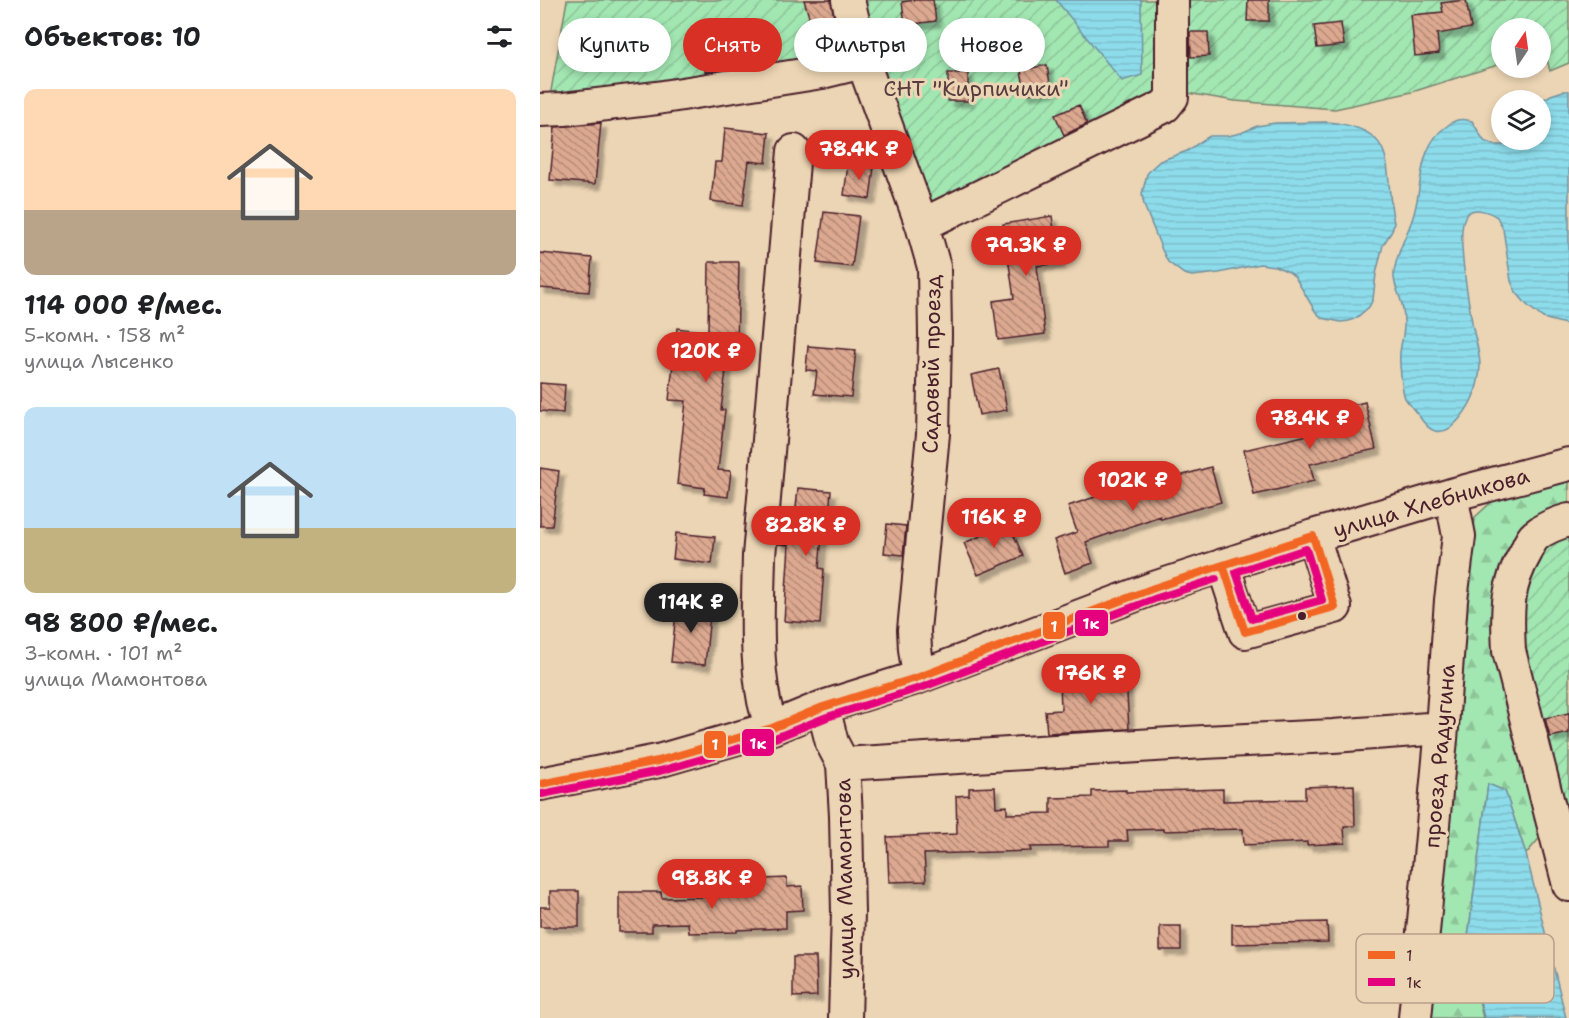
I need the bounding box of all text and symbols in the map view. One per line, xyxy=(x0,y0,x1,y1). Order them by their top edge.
chip: Купить xyxy=(558,18,671,72)
chip: Снять xyxy=(683,18,782,72)
chip: Фильтры xyxy=(794,18,927,72)
chip: Новое xyxy=(939,18,1045,72)
north arrow xyxy=(1491,18,1551,78)
map controls xyxy=(1491,18,1551,150)
text: Объектов: 10 xyxy=(24,19,201,54)
icon: filters xyxy=(483,20,516,53)
park label: СНТ "Кирпичики" xyxy=(883,74,1069,103)
button: layers xyxy=(1491,90,1551,150)
icon: home xyxy=(216,128,324,236)
pin: 78.4K ₽ xyxy=(804,130,914,181)
text: 78.4K ₽ xyxy=(819,136,899,162)
pin: 79.3K ₽ xyxy=(971,226,1081,277)
text: 79.3K ₽ xyxy=(985,232,1067,258)
street label: Садовый проезд xyxy=(915,274,948,454)
text: 114 000 ₽/мес. xyxy=(24,287,222,322)
text: 5-комн. · 158 m² xyxy=(24,322,185,348)
pin: 120K ₽ xyxy=(657,332,755,383)
text: 120K ₽ xyxy=(671,338,741,364)
text: улица Лысенко xyxy=(24,348,174,374)
pin: 78.4K ₽ xyxy=(1255,399,1365,450)
text: 78.4K ₽ xyxy=(1270,405,1350,431)
icon: home xyxy=(216,446,324,554)
pin: 102K ₽ xyxy=(1084,461,1182,512)
street label: улица Хлебникова xyxy=(1330,461,1533,544)
text: 102K ₽ xyxy=(1098,467,1168,493)
pin: 116K ₽ xyxy=(945,498,1043,549)
text: 116K ₽ xyxy=(961,504,1027,530)
pin: 82.8K ₽ xyxy=(751,506,861,557)
text: 82.8K ₽ xyxy=(765,512,847,538)
pin: 114K ₽ xyxy=(642,583,740,634)
text: 114K ₽ xyxy=(658,589,724,615)
text: 98 800 ₽/мес. xyxy=(24,605,218,640)
line badge: 1к xyxy=(1074,609,1109,637)
unlabelled marker xyxy=(1296,610,1308,622)
line badge: 1 xyxy=(1042,611,1066,640)
text: 1к xyxy=(1082,613,1100,634)
text: 1 xyxy=(1050,616,1058,637)
text: 3-комн. · 101 m² xyxy=(24,640,182,666)
pin: 176K ₽ xyxy=(1042,654,1140,705)
text: 176K ₽ xyxy=(1055,660,1127,686)
street label: проезд Радугина xyxy=(1417,663,1462,849)
text: улица Мамонтова xyxy=(24,666,207,692)
line badge: 1к xyxy=(741,728,775,757)
line badge: 1 xyxy=(703,730,727,759)
text: 1к xyxy=(749,733,767,754)
text: 1 xyxy=(711,734,719,755)
street label: улица Мамонтова xyxy=(828,778,861,980)
pin: 98.8K ₽ xyxy=(657,859,767,910)
text: 98.8K ₽ xyxy=(671,865,753,891)
legend xyxy=(1356,934,1554,1003)
text: 1 xyxy=(1406,945,1413,966)
text: 1к xyxy=(1406,972,1422,993)

